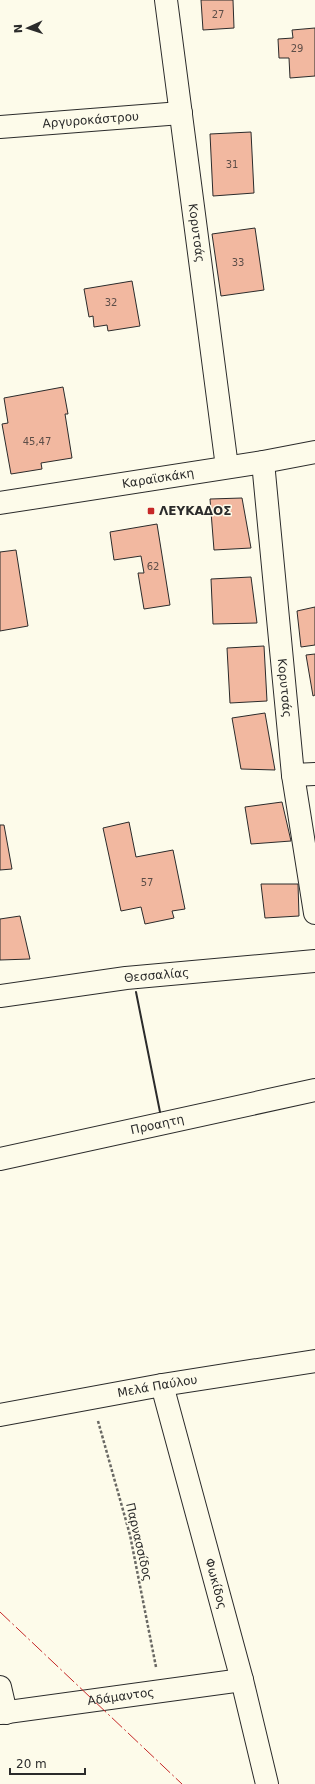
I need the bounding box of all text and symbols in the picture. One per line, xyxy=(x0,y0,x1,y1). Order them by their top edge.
north arrow xyxy=(8,8,48,48)
house number: 27 xyxy=(212,9,224,20)
text: N xyxy=(12,24,25,33)
house number: 29 xyxy=(291,43,303,54)
street label: Αργυροκάστρου xyxy=(42,109,139,131)
house number: 31 xyxy=(226,159,238,170)
street label: Κορυτσάς xyxy=(186,203,207,263)
house number: 33 xyxy=(232,257,244,268)
house number: 32 xyxy=(105,297,117,308)
house number: 45,47 xyxy=(23,436,51,447)
street label: Καραϊσκάκη xyxy=(121,466,195,491)
place label: ΛΕΥΚΑΔΟΣ xyxy=(159,504,231,518)
marker: ΛΕΥΚΑΔΟΣ xyxy=(146,506,156,516)
house number: 62 xyxy=(147,561,159,572)
street label: Κορυτσάς xyxy=(275,658,294,718)
house number: 57 xyxy=(141,877,153,888)
street label: Θεσσαλίας xyxy=(123,965,190,985)
street label: Προαητη xyxy=(129,1112,185,1137)
street label: Μελά Παύλου xyxy=(116,1373,198,1400)
street label: Παρνασσίδος xyxy=(123,1501,155,1583)
street label: Φωκίδος xyxy=(202,1557,230,1611)
street label: Αδάμαντος xyxy=(87,1685,155,1708)
scale bar xyxy=(10,1750,85,1776)
text: 20 m xyxy=(16,1757,47,1771)

